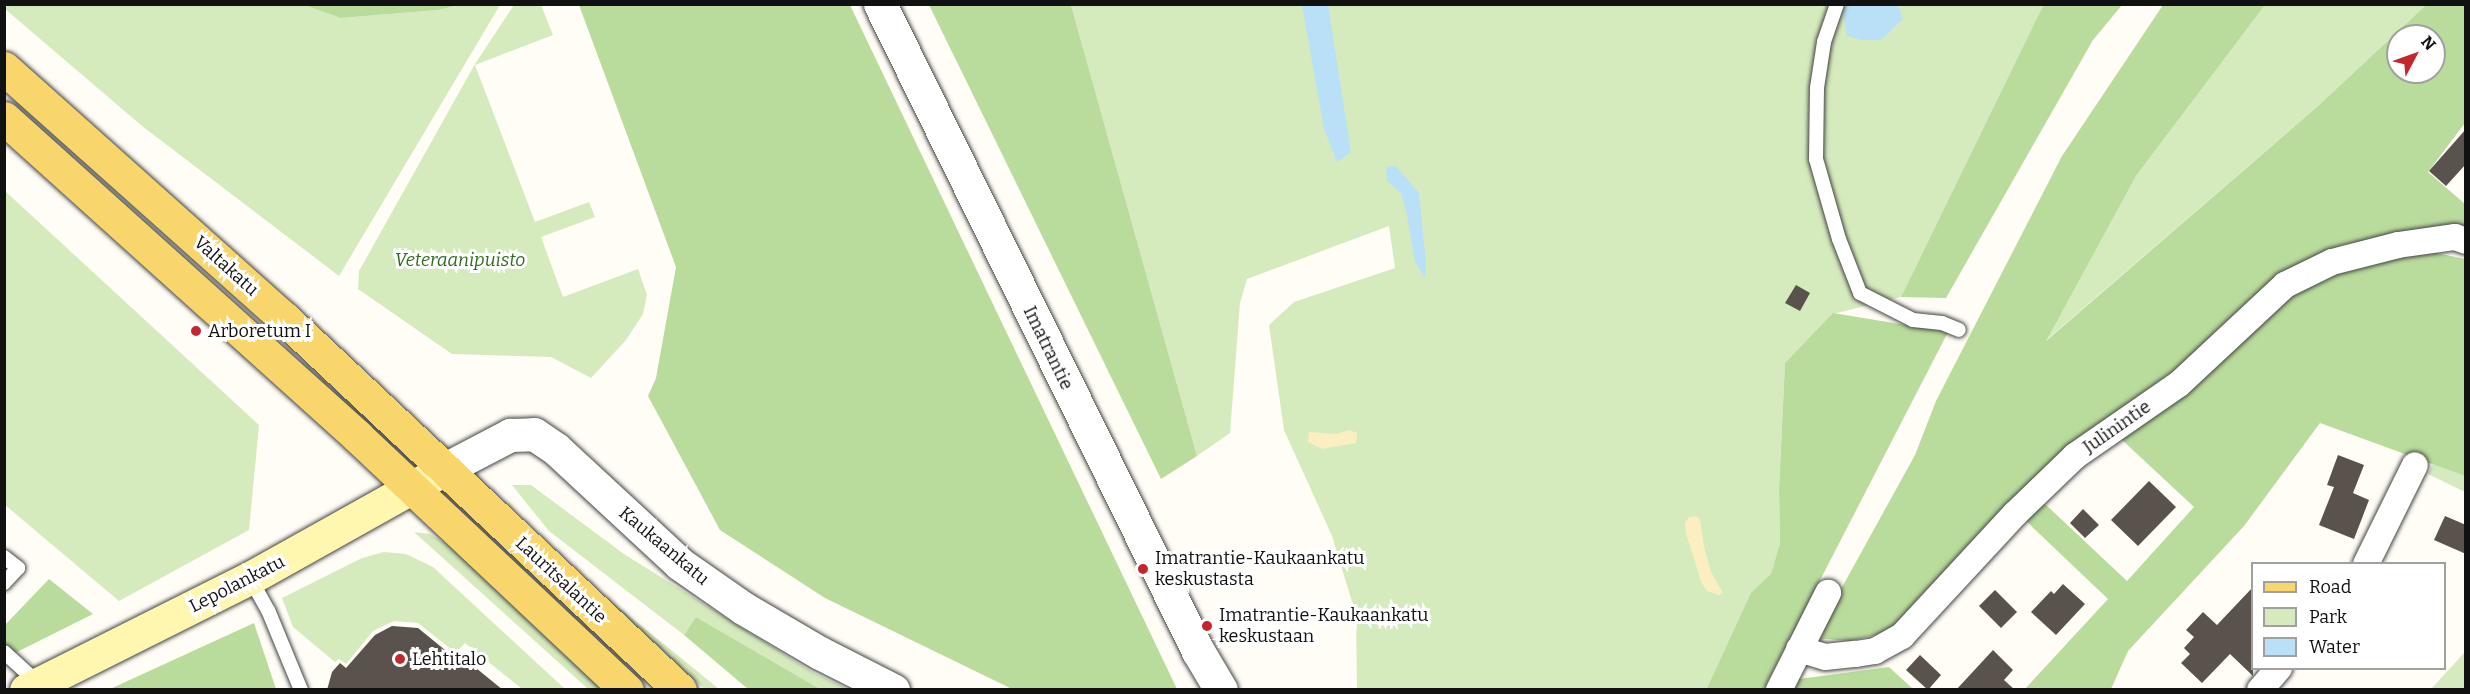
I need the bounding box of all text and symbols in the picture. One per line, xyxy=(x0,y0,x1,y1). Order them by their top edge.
north arrow xyxy=(2386,24,2446,84)
text: N xyxy=(2417,32,2440,54)
street label: Valtakatu xyxy=(189,231,263,301)
park label: Veteraanipuisto xyxy=(395,249,525,271)
street label: Imatrantie xyxy=(1019,303,1077,393)
place label: Arboretum I xyxy=(208,320,311,342)
marker: Arboretum I xyxy=(189,324,203,338)
street label: Julinintie xyxy=(2079,396,2155,458)
street label: Kaukaankatu xyxy=(615,502,713,590)
street label: Lauritsalantie xyxy=(511,532,611,628)
place label: Imatrantie-Kaukaankatu keskustasta xyxy=(1155,548,1364,590)
street label: Lepolankatu xyxy=(186,551,288,617)
marker: Imatrantie-Kaukaankatu keskustasta xyxy=(1136,562,1150,576)
legend xyxy=(2251,562,2446,670)
text: Road xyxy=(2309,576,2351,598)
place label: Imatrantie-Kaukaankatu keskustaan xyxy=(1219,605,1428,648)
text: Park xyxy=(2309,606,2347,628)
marker: Imatrantie-Kaukaankatu keskustaan xyxy=(1200,619,1214,633)
text: Water xyxy=(2309,636,2360,658)
place label: Lehtitalo xyxy=(412,648,486,670)
marker: Lehtitalo xyxy=(393,652,407,666)

